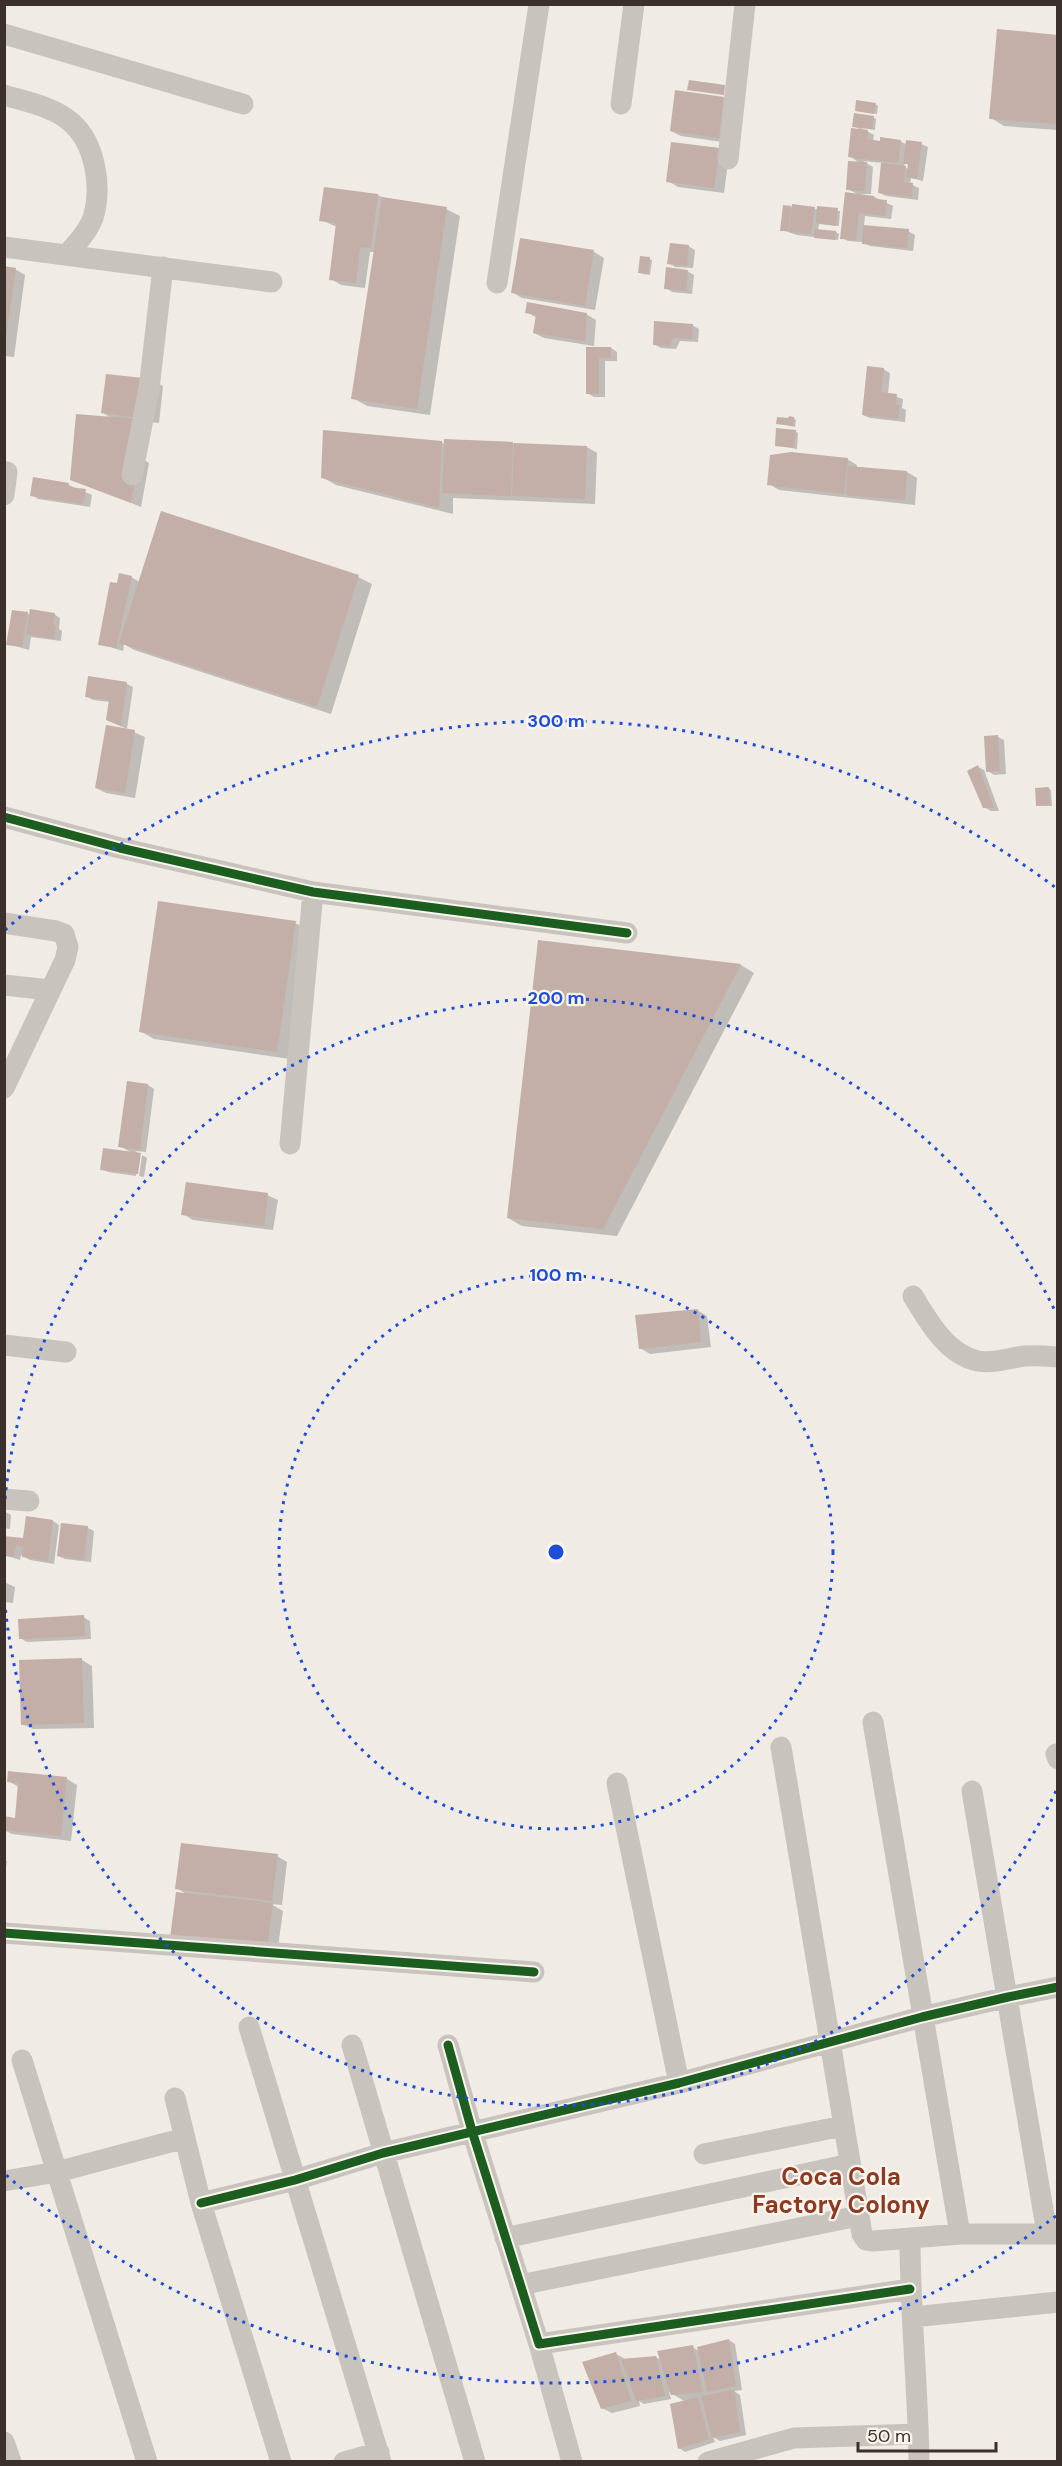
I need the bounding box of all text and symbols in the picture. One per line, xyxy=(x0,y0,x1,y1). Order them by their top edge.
text: 300 m xyxy=(527,709,585,733)
text: 200 m xyxy=(528,986,584,1010)
text: 100 m xyxy=(529,1263,583,1287)
centre of rings xyxy=(546,1542,566,1562)
district label: Coca Cola Factory Colony xyxy=(752,2161,930,2220)
scale bar xyxy=(858,2415,996,2453)
text: 50 m xyxy=(867,2424,911,2448)

